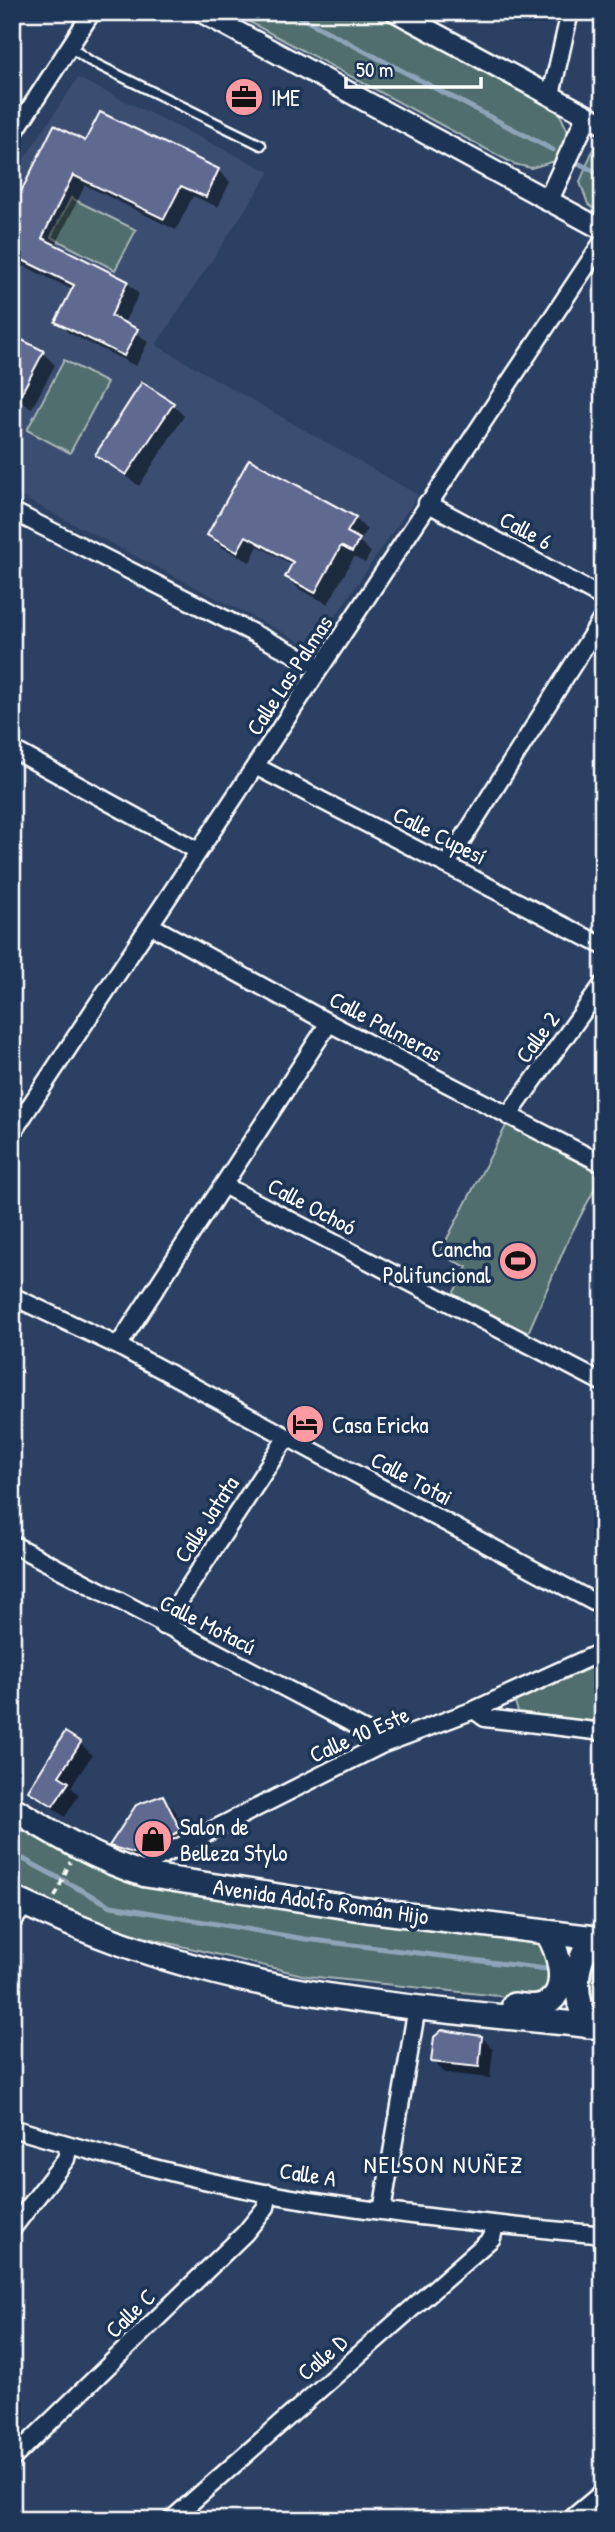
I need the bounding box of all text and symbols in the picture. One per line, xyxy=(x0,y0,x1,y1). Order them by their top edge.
scale bar xyxy=(346,46,480,90)
text: 50 m xyxy=(356,55,393,84)
office icon: IME xyxy=(223,76,265,118)
place label: IME xyxy=(271,82,300,113)
street label: Calle 6 xyxy=(494,503,558,557)
street label: Calle Las Palmas xyxy=(239,609,339,741)
street label: Calle Cupesí xyxy=(388,798,492,872)
street label: Calle Palmeras xyxy=(324,983,448,1069)
street label: Calle 2 xyxy=(508,1005,566,1069)
street label: Calle Ochoó xyxy=(262,1170,362,1242)
place label: Cancha Polifuncional xyxy=(383,1233,492,1290)
sports icon: Cancha Polifuncional xyxy=(497,1240,539,1282)
hotel icon: Casa Ericka xyxy=(284,1403,326,1445)
place label: Casa Ericka xyxy=(332,1409,428,1440)
street label: Calle Totai xyxy=(366,1444,458,1512)
street label: Calle Jatata xyxy=(166,1470,246,1568)
street label: Calle Motacú xyxy=(155,1587,261,1661)
street label: Calle 10 Este xyxy=(304,1698,414,1770)
place label: Salon de Belleza Stylo xyxy=(180,1811,288,1868)
shop icon: Salon de Belleza Stylo xyxy=(132,1818,174,1860)
street label: Avenida Adolfo Román Hijo xyxy=(211,1871,431,1931)
district label: NELSON NUÑEZ xyxy=(364,2148,524,2180)
street label: Calle A xyxy=(277,2154,339,2194)
street label: Calle C xyxy=(98,2281,162,2345)
street label: Calle D xyxy=(290,2327,354,2387)

